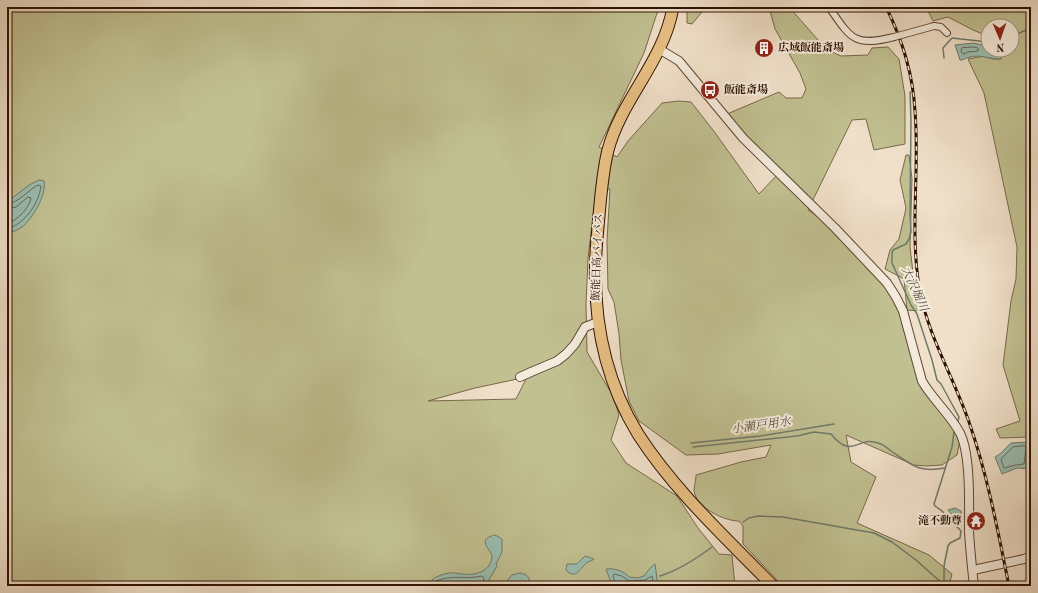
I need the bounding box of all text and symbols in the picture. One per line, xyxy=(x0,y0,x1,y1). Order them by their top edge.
north arrow xyxy=(980,18,1020,58)
building icon: 広域飯能斎場 xyxy=(753,37,775,59)
place label: 広域飯能斎場 xyxy=(778,41,844,54)
text: N xyxy=(995,41,1005,52)
bus stop icon: 飯能斎場 xyxy=(699,79,721,101)
place label: 飯能斎場 xyxy=(723,83,768,96)
street label: 飯能日高バイパス xyxy=(589,213,605,301)
water label: 大沢堀川 xyxy=(898,264,932,315)
water label: 小瀬戸用水 xyxy=(730,414,793,436)
temple icon: 滝不動尊 xyxy=(965,510,987,532)
place label: 滝不動尊 xyxy=(918,514,962,527)

